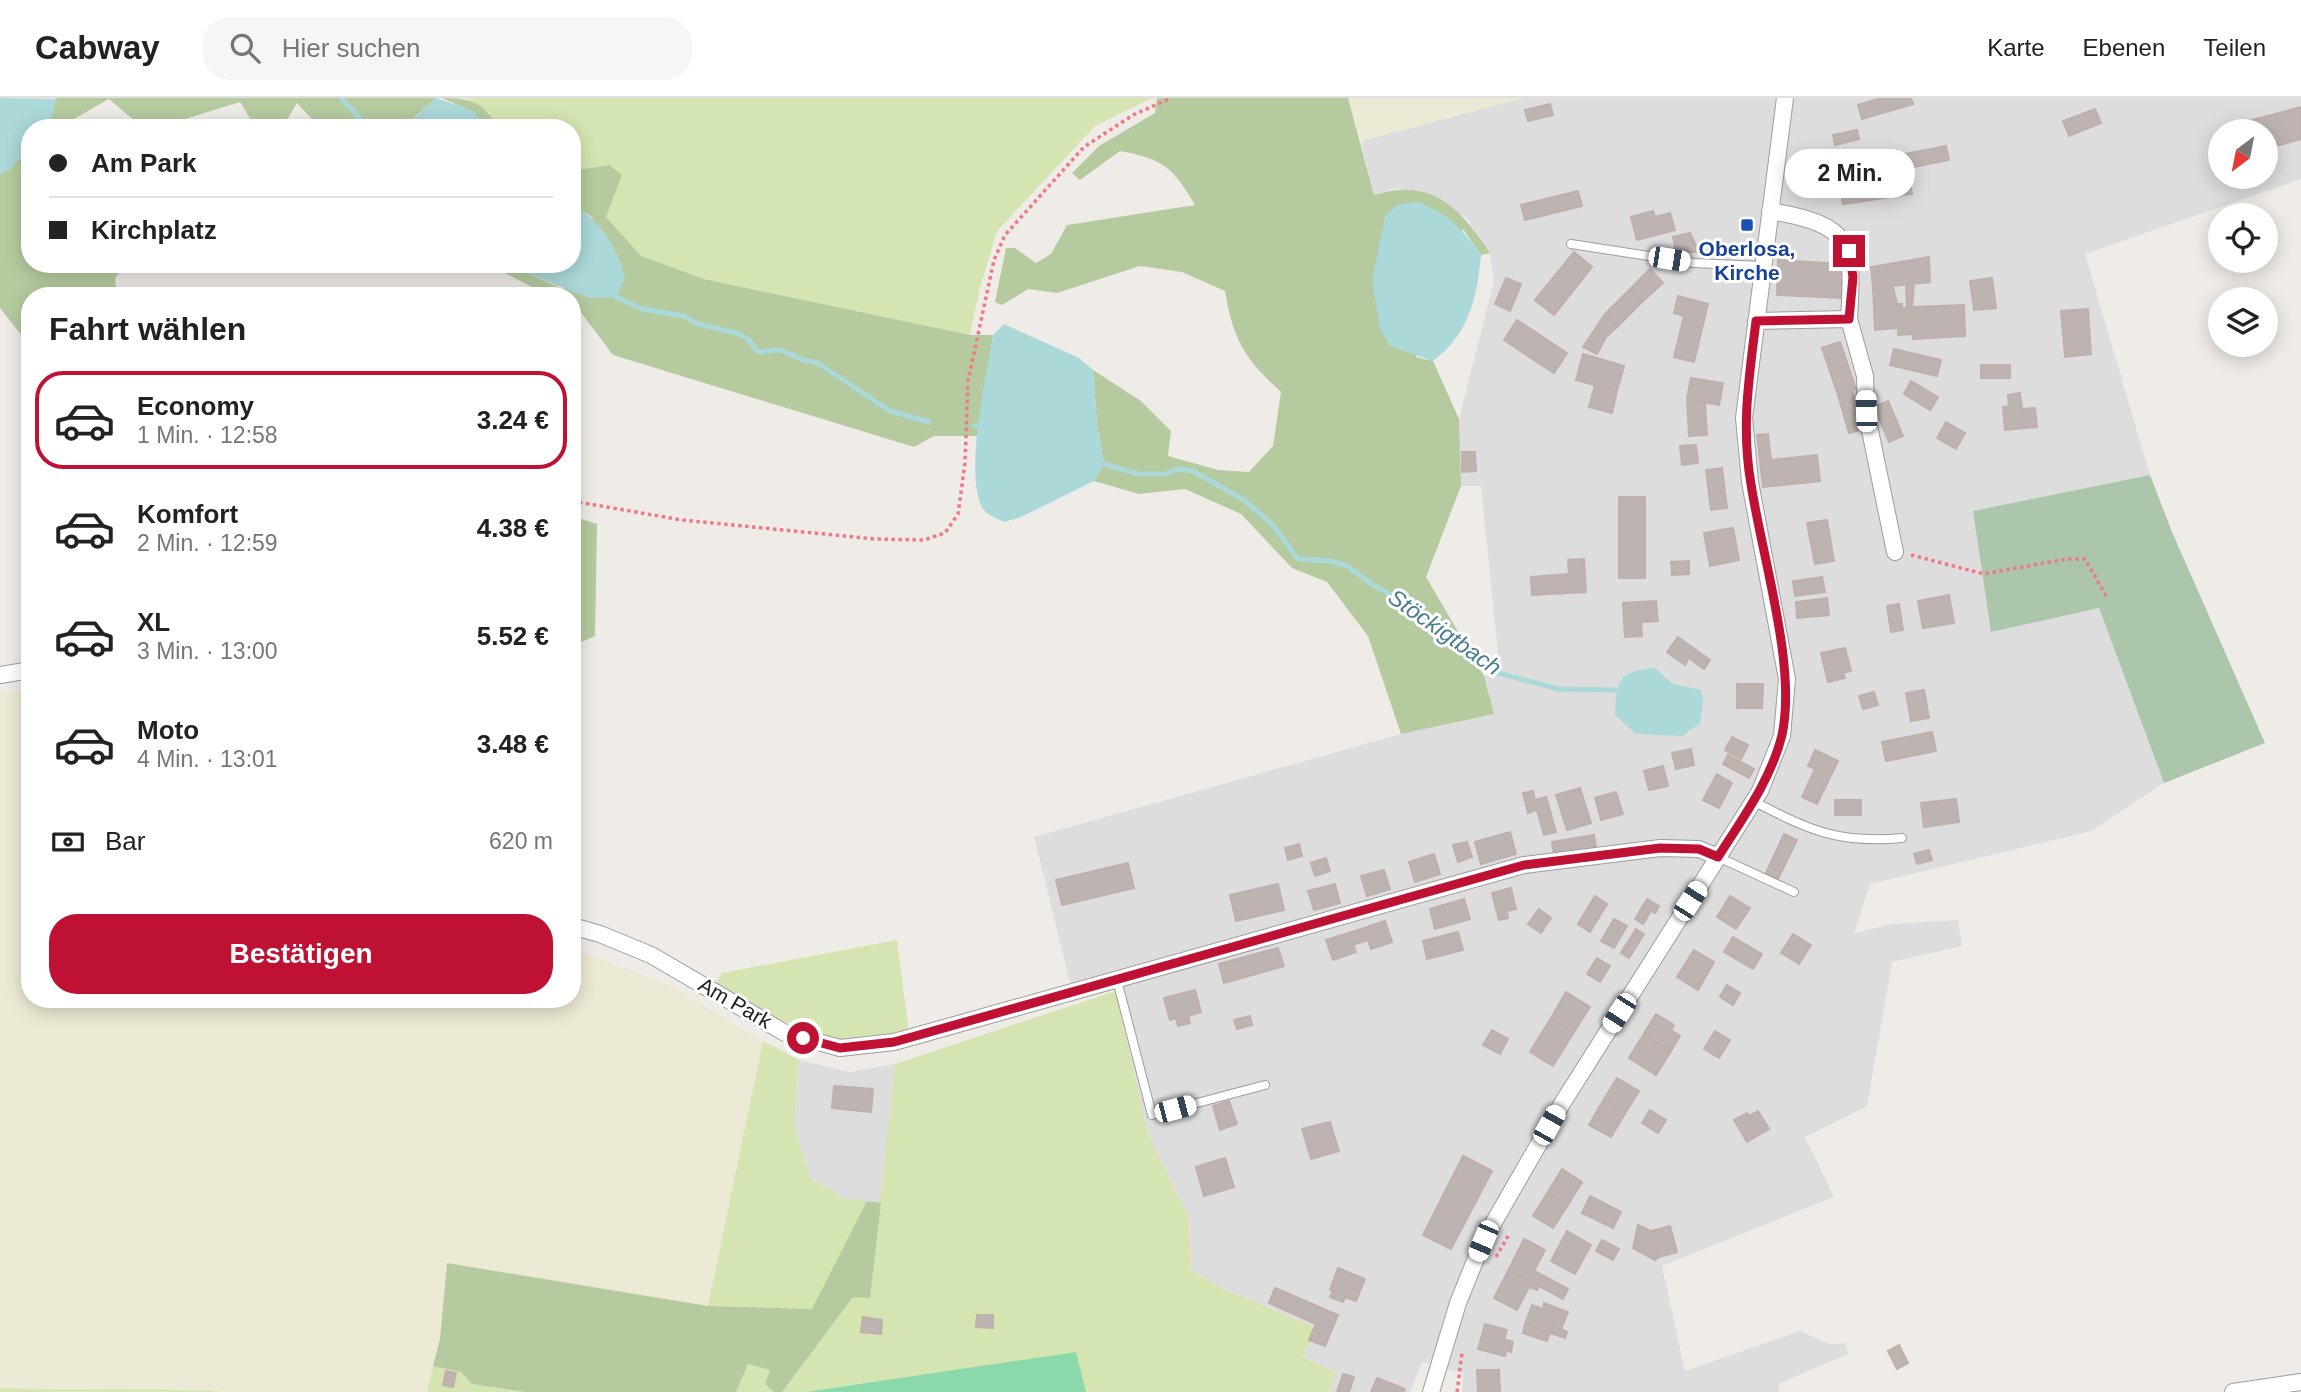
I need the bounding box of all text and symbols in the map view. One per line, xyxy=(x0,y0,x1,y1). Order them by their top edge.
search box xyxy=(202,17,692,80)
text: Cabway xyxy=(35,29,160,66)
icon: search xyxy=(226,29,264,67)
text: Hier suchen xyxy=(282,33,420,63)
text: Karte xyxy=(1987,34,2045,61)
text: Ebenen xyxy=(2083,34,2165,61)
text: Teilen xyxy=(2203,34,2266,61)
north arrow xyxy=(2208,119,2278,189)
map controls xyxy=(2208,119,2278,357)
text: Am Park xyxy=(91,148,197,178)
callout: 2 Min. xyxy=(1784,150,1914,198)
text: 2 Min. xyxy=(1817,160,1883,186)
button: locate xyxy=(2208,203,2278,273)
text: Kirchplatz xyxy=(91,215,217,245)
marker: Oberlosa, Kirche xyxy=(1739,217,1755,233)
route end xyxy=(1833,235,1865,267)
place label: Oberlosa, Kirche xyxy=(1699,237,1795,284)
car xyxy=(1647,245,1692,273)
button: layers xyxy=(2208,287,2278,357)
text: Fahrt wählen xyxy=(49,311,246,347)
icon: car xyxy=(53,389,116,452)
car xyxy=(1855,390,1878,432)
text: Economy xyxy=(137,391,254,421)
text: 3.24 € xyxy=(477,405,549,435)
text: 1 Min. · 12:58 xyxy=(137,422,278,448)
icon: car xyxy=(53,497,116,560)
text: Komfort xyxy=(137,499,238,529)
text: 4.38 € xyxy=(477,513,549,543)
text: 2 Min. · 12:59 xyxy=(137,530,278,556)
water label: Stöckigtbach xyxy=(1384,584,1506,680)
icon: car xyxy=(53,605,116,668)
text: XL xyxy=(137,607,170,637)
text: 5.52 € xyxy=(477,621,549,651)
text: 3 Min. · 13:00 xyxy=(137,638,278,664)
icon: car xyxy=(53,713,116,776)
text: Moto xyxy=(137,715,199,745)
text: 3.48 € xyxy=(477,729,549,759)
text: 4 Min. · 13:01 xyxy=(137,746,278,772)
icon: cash xyxy=(49,823,87,861)
text: Bar xyxy=(105,826,145,856)
text: 620 m xyxy=(489,828,553,854)
car xyxy=(1670,878,1711,924)
button: Bestätigen xyxy=(49,914,553,994)
street label: Am Park xyxy=(695,972,776,1033)
car xyxy=(1599,990,1640,1036)
route start xyxy=(787,1022,819,1054)
car xyxy=(1152,1093,1199,1125)
car xyxy=(1530,1102,1569,1148)
car xyxy=(1466,1218,1501,1264)

